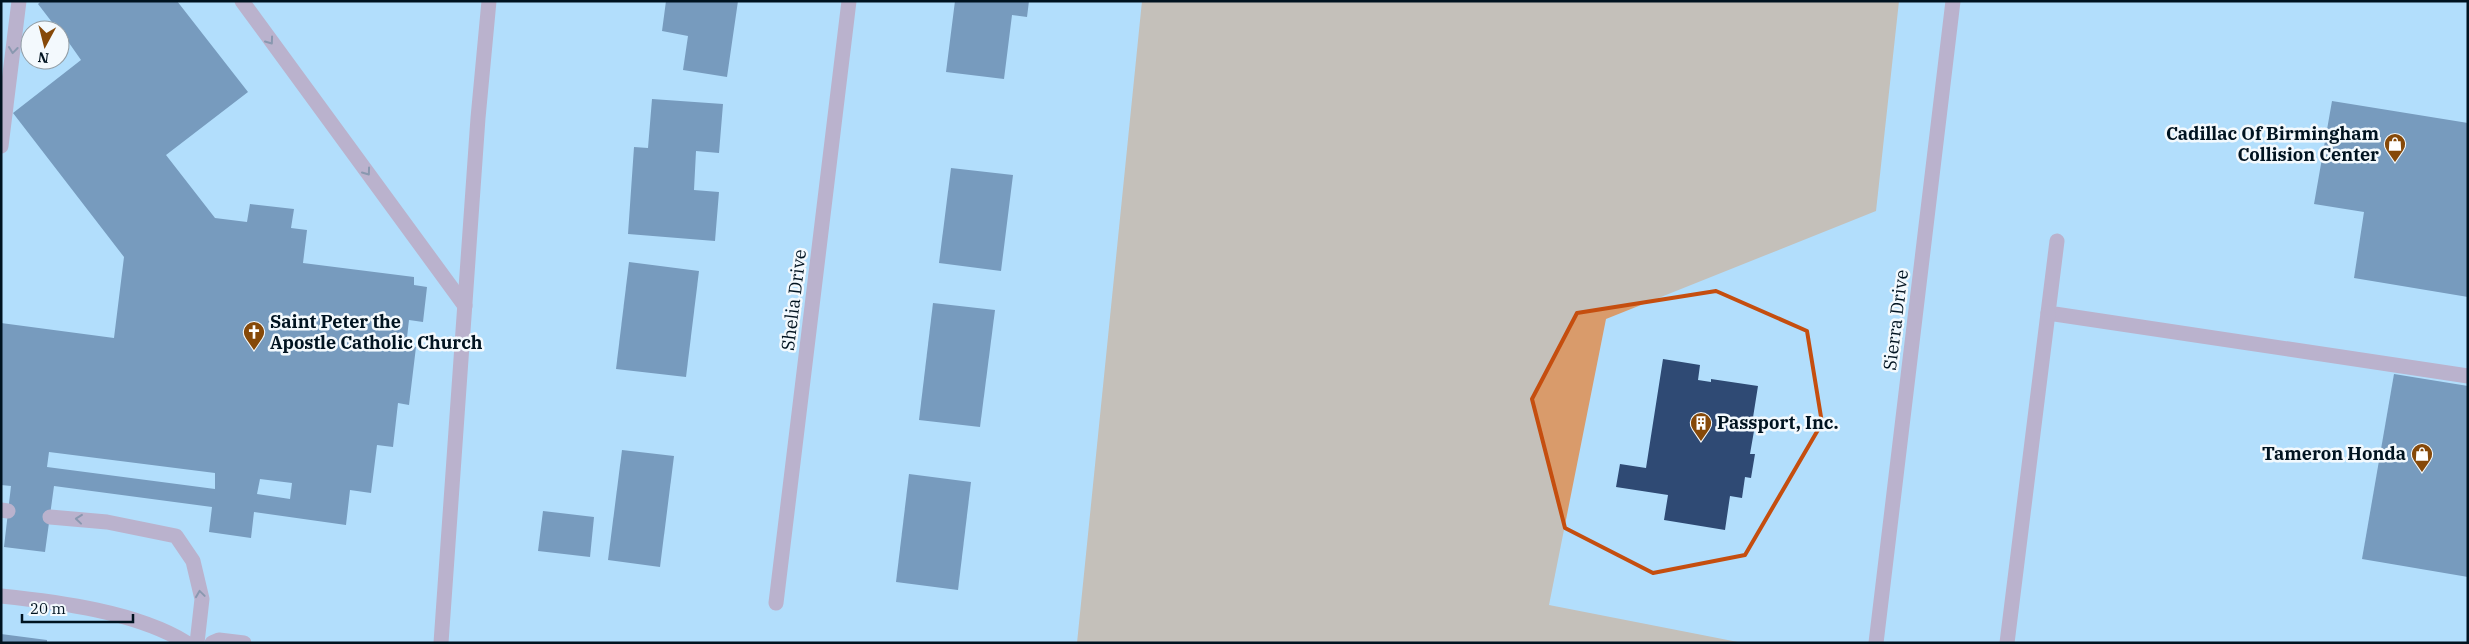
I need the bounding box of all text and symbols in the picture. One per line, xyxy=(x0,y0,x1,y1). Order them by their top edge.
north arrow xyxy=(20,20,70,70)
one-way arrow xyxy=(265,35,273,44)
one-way arrow xyxy=(8,46,19,54)
text: N xyxy=(37,48,50,68)
place label: Cadillac Of Birmingham Collision Center xyxy=(2166,122,2380,166)
shop icon: Cadillac Of Birmingham Collision Center xyxy=(2383,132,2407,163)
one-way arrow xyxy=(361,166,369,175)
street label: Shelia Drive xyxy=(776,248,811,352)
street label: Sierra Drive xyxy=(1878,268,1913,372)
place label: Saint Peter the Apostle Catholic Church xyxy=(270,310,483,354)
church icon: Saint Peter the Apostle Catholic Church xyxy=(242,320,266,351)
building icon: Passport, Inc. xyxy=(1689,411,1713,442)
place label: Passport, Inc. xyxy=(1717,411,1839,434)
place label: Tameron Honda xyxy=(2262,442,2406,465)
shop icon: Tameron Honda xyxy=(2410,442,2434,473)
one-way arrow xyxy=(75,514,83,525)
one-way arrow xyxy=(195,590,206,598)
scale bar xyxy=(22,592,134,624)
text: 20 m xyxy=(30,599,66,618)

